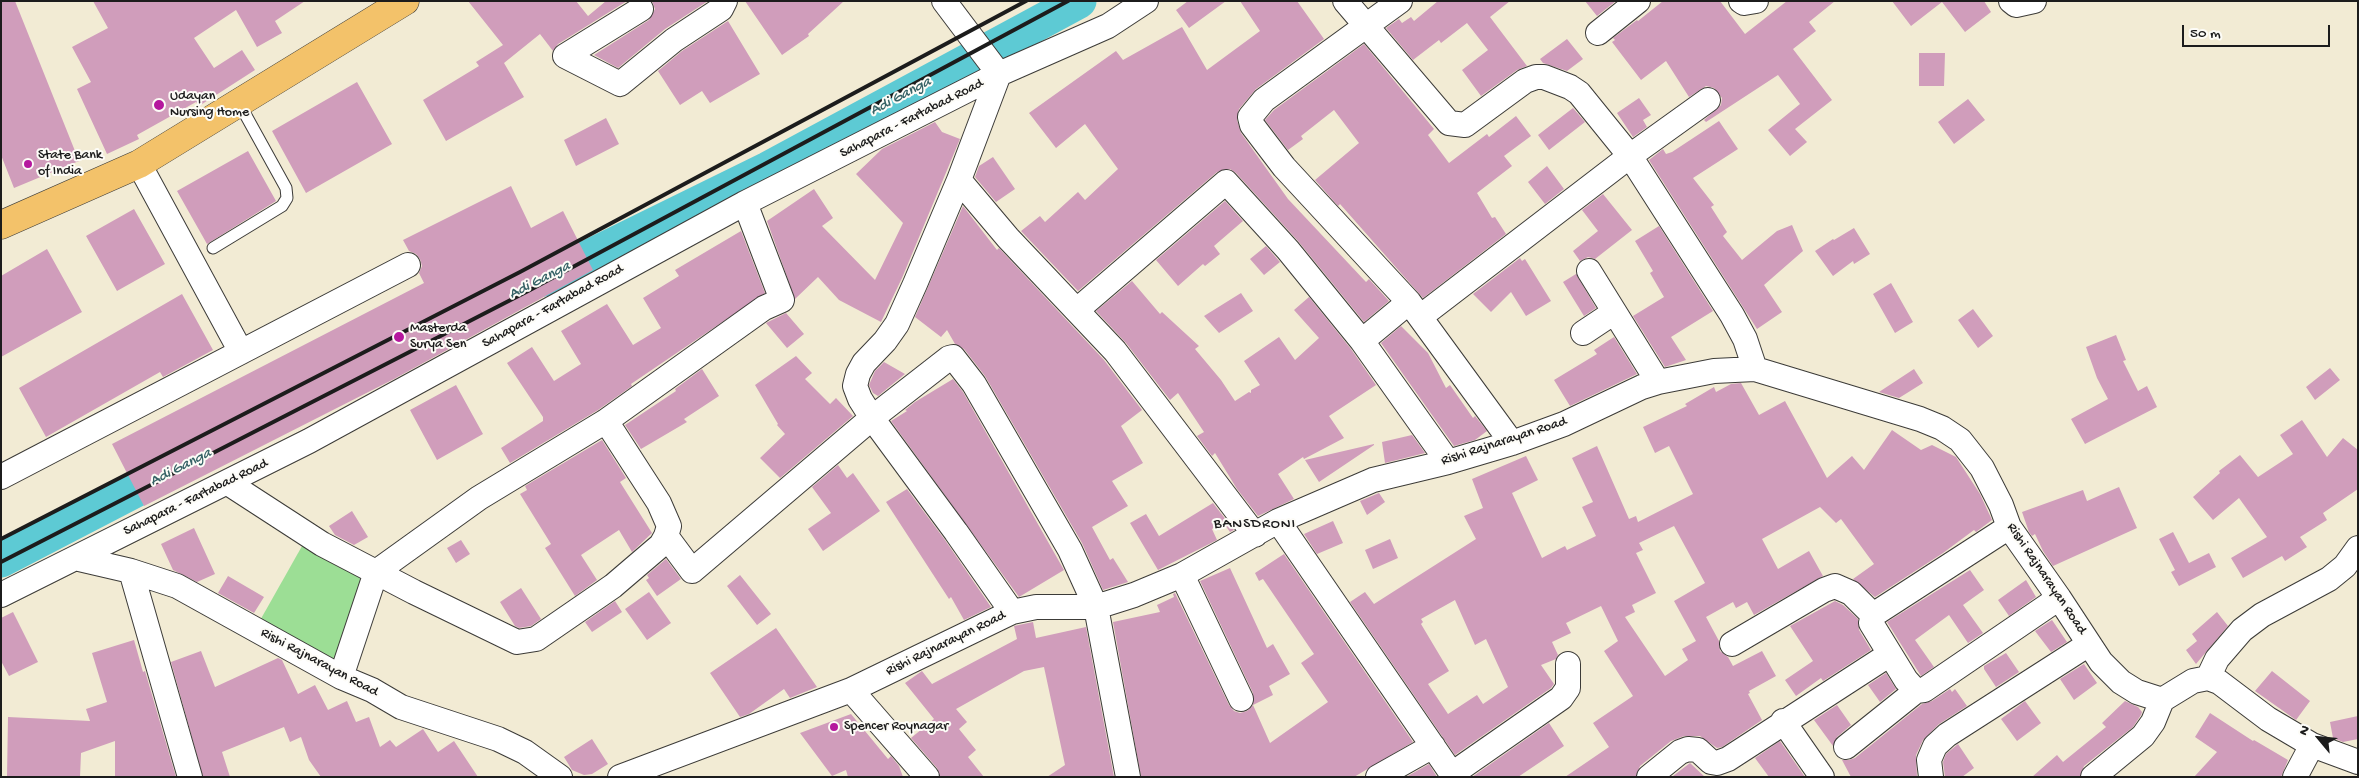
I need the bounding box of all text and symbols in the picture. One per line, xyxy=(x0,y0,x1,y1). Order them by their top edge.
scale bar xyxy=(2184,15,2332,47)
text: 50 m xyxy=(2190,25,2221,43)
water label: Adi Ganga xyxy=(868,74,934,120)
street label: Sahapara - Fartabad Road xyxy=(838,76,986,162)
place label: Udayan Nursing Home xyxy=(170,89,249,121)
marker: Udayan Nursing Home xyxy=(152,98,166,112)
place label: State Bank of India xyxy=(38,148,102,180)
marker: State Bank of India xyxy=(22,158,34,170)
water label: Adi Ganga xyxy=(506,258,574,304)
street label: Sahapara - Fartabad Road xyxy=(480,261,626,353)
place label: Masterda Surya Sen xyxy=(410,321,467,354)
marker: Masterda Surya Sen xyxy=(392,330,406,344)
street label: Rishi Rajnarayan Road xyxy=(1439,414,1569,470)
water label: Adi Ganga xyxy=(147,445,215,491)
street label: Sahapara - Fartabad Road xyxy=(121,456,271,540)
district label: BANSDRONI xyxy=(1213,516,1297,534)
street label: Rishi Rajnarayan Road xyxy=(2002,520,2090,638)
street label: Rishi Rajnarayan Road xyxy=(883,608,1009,680)
street label: Rishi Rajnarayan Road xyxy=(257,625,381,701)
north arrow xyxy=(2294,713,2344,763)
place label: Spencer Roynagar xyxy=(844,719,948,735)
marker: Spencer Roynagar xyxy=(828,721,840,733)
text: N xyxy=(2296,723,2315,739)

